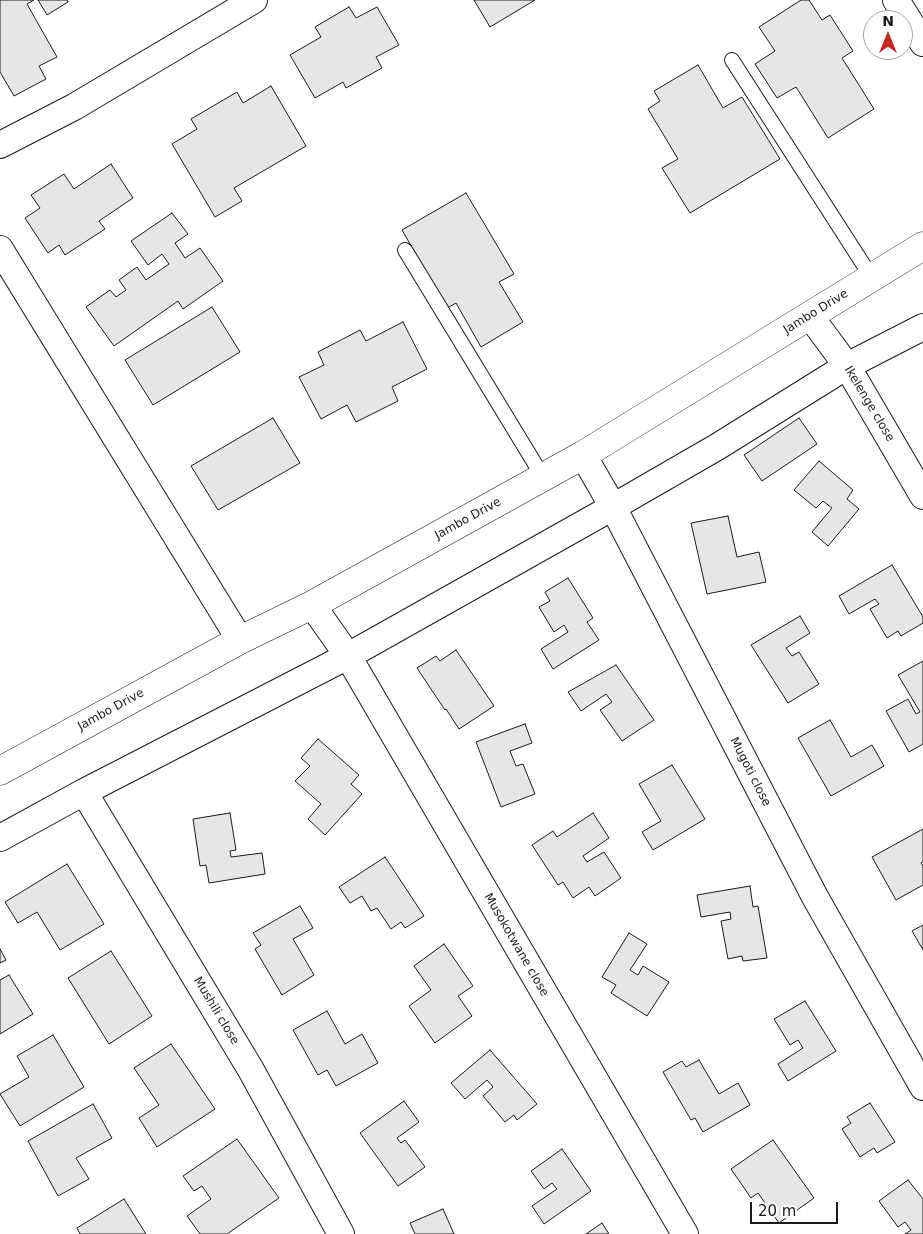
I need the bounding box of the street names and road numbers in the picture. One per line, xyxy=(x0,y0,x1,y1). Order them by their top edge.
street label: Jambo Drive xyxy=(781,286,851,338)
street label: Ikelenge close xyxy=(841,364,897,444)
street label: Jambo Drive xyxy=(432,495,504,543)
street label: Jambo Drive xyxy=(75,686,147,734)
street label: Mugoti close xyxy=(726,735,774,809)
street label: Musokotwane close xyxy=(481,891,551,999)
street label: Mushili close xyxy=(190,974,242,1048)

